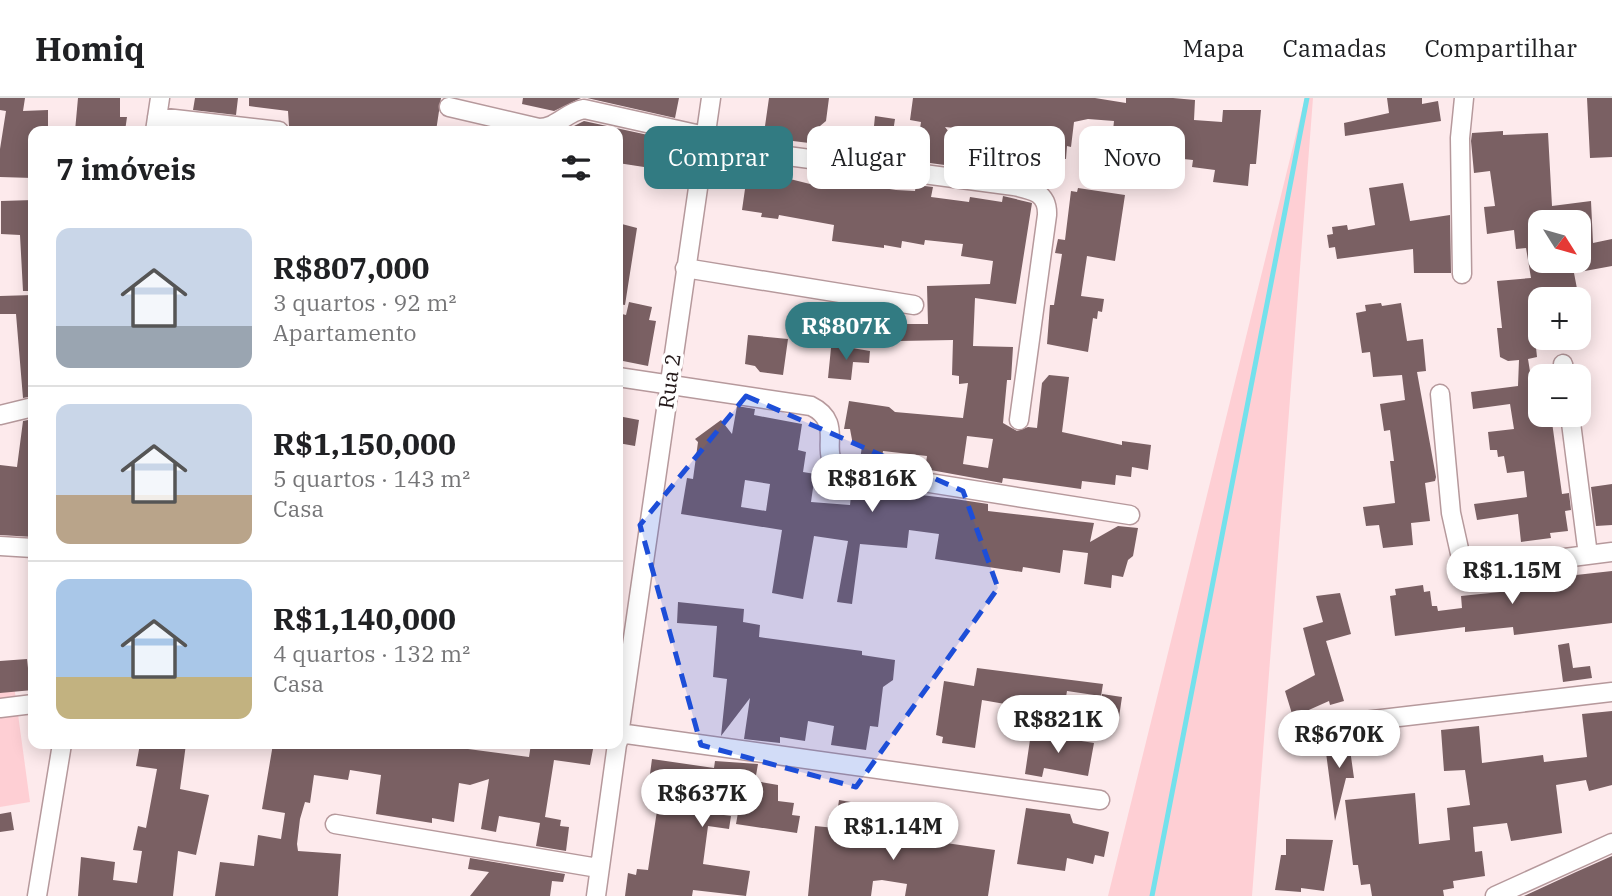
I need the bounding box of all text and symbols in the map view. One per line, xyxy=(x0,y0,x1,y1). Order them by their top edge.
text: Homiq xyxy=(35,27,145,70)
text: Mapa xyxy=(1182,32,1245,64)
text: Camadas xyxy=(1283,32,1386,64)
text: Compartilhar xyxy=(1424,32,1577,64)
chip: Comprar xyxy=(644,126,793,189)
chip: Alugar xyxy=(807,126,930,189)
chip: Filtros xyxy=(944,126,1065,189)
chip: Novo xyxy=(1079,126,1185,189)
text: 7 imóveis xyxy=(56,149,196,188)
icon: filters xyxy=(557,149,595,187)
north arrow xyxy=(1528,210,1591,273)
map controls xyxy=(1528,210,1591,427)
text: R$807,000 xyxy=(273,248,429,287)
icon: home xyxy=(112,256,196,340)
text: 3 quartos · 92 m² xyxy=(273,287,456,317)
button: + xyxy=(1528,287,1591,350)
pin: R$807K xyxy=(789,302,903,362)
text: R$807K xyxy=(801,310,891,340)
text: Apartamento xyxy=(273,317,417,347)
street label: Rua 2 xyxy=(651,351,687,411)
button: − xyxy=(1528,364,1591,427)
text: R$1,150,000 xyxy=(273,424,456,463)
icon: home xyxy=(112,432,196,516)
pin: R$816K xyxy=(815,454,929,514)
text: R$816K xyxy=(827,462,917,492)
text: 5 quartos · 143 m² xyxy=(273,463,470,493)
text: Casa xyxy=(273,493,324,523)
pin: R$1.15M xyxy=(1447,546,1577,606)
text: R$1.15M xyxy=(1462,554,1562,584)
text: R$1,140,000 xyxy=(273,599,456,638)
icon: home xyxy=(112,607,196,691)
text: 4 quartos · 132 m² xyxy=(273,638,470,668)
text: Casa xyxy=(273,668,324,698)
pin: R$821K xyxy=(1001,696,1115,755)
text: R$821K xyxy=(1013,703,1103,733)
pin: R$670K xyxy=(1282,710,1396,770)
text: R$670K xyxy=(1294,718,1384,748)
pin: R$637K xyxy=(645,770,759,829)
text: R$637K xyxy=(657,777,747,807)
pin: R$1.14M xyxy=(828,802,958,862)
text: R$1.14M xyxy=(843,810,943,840)

